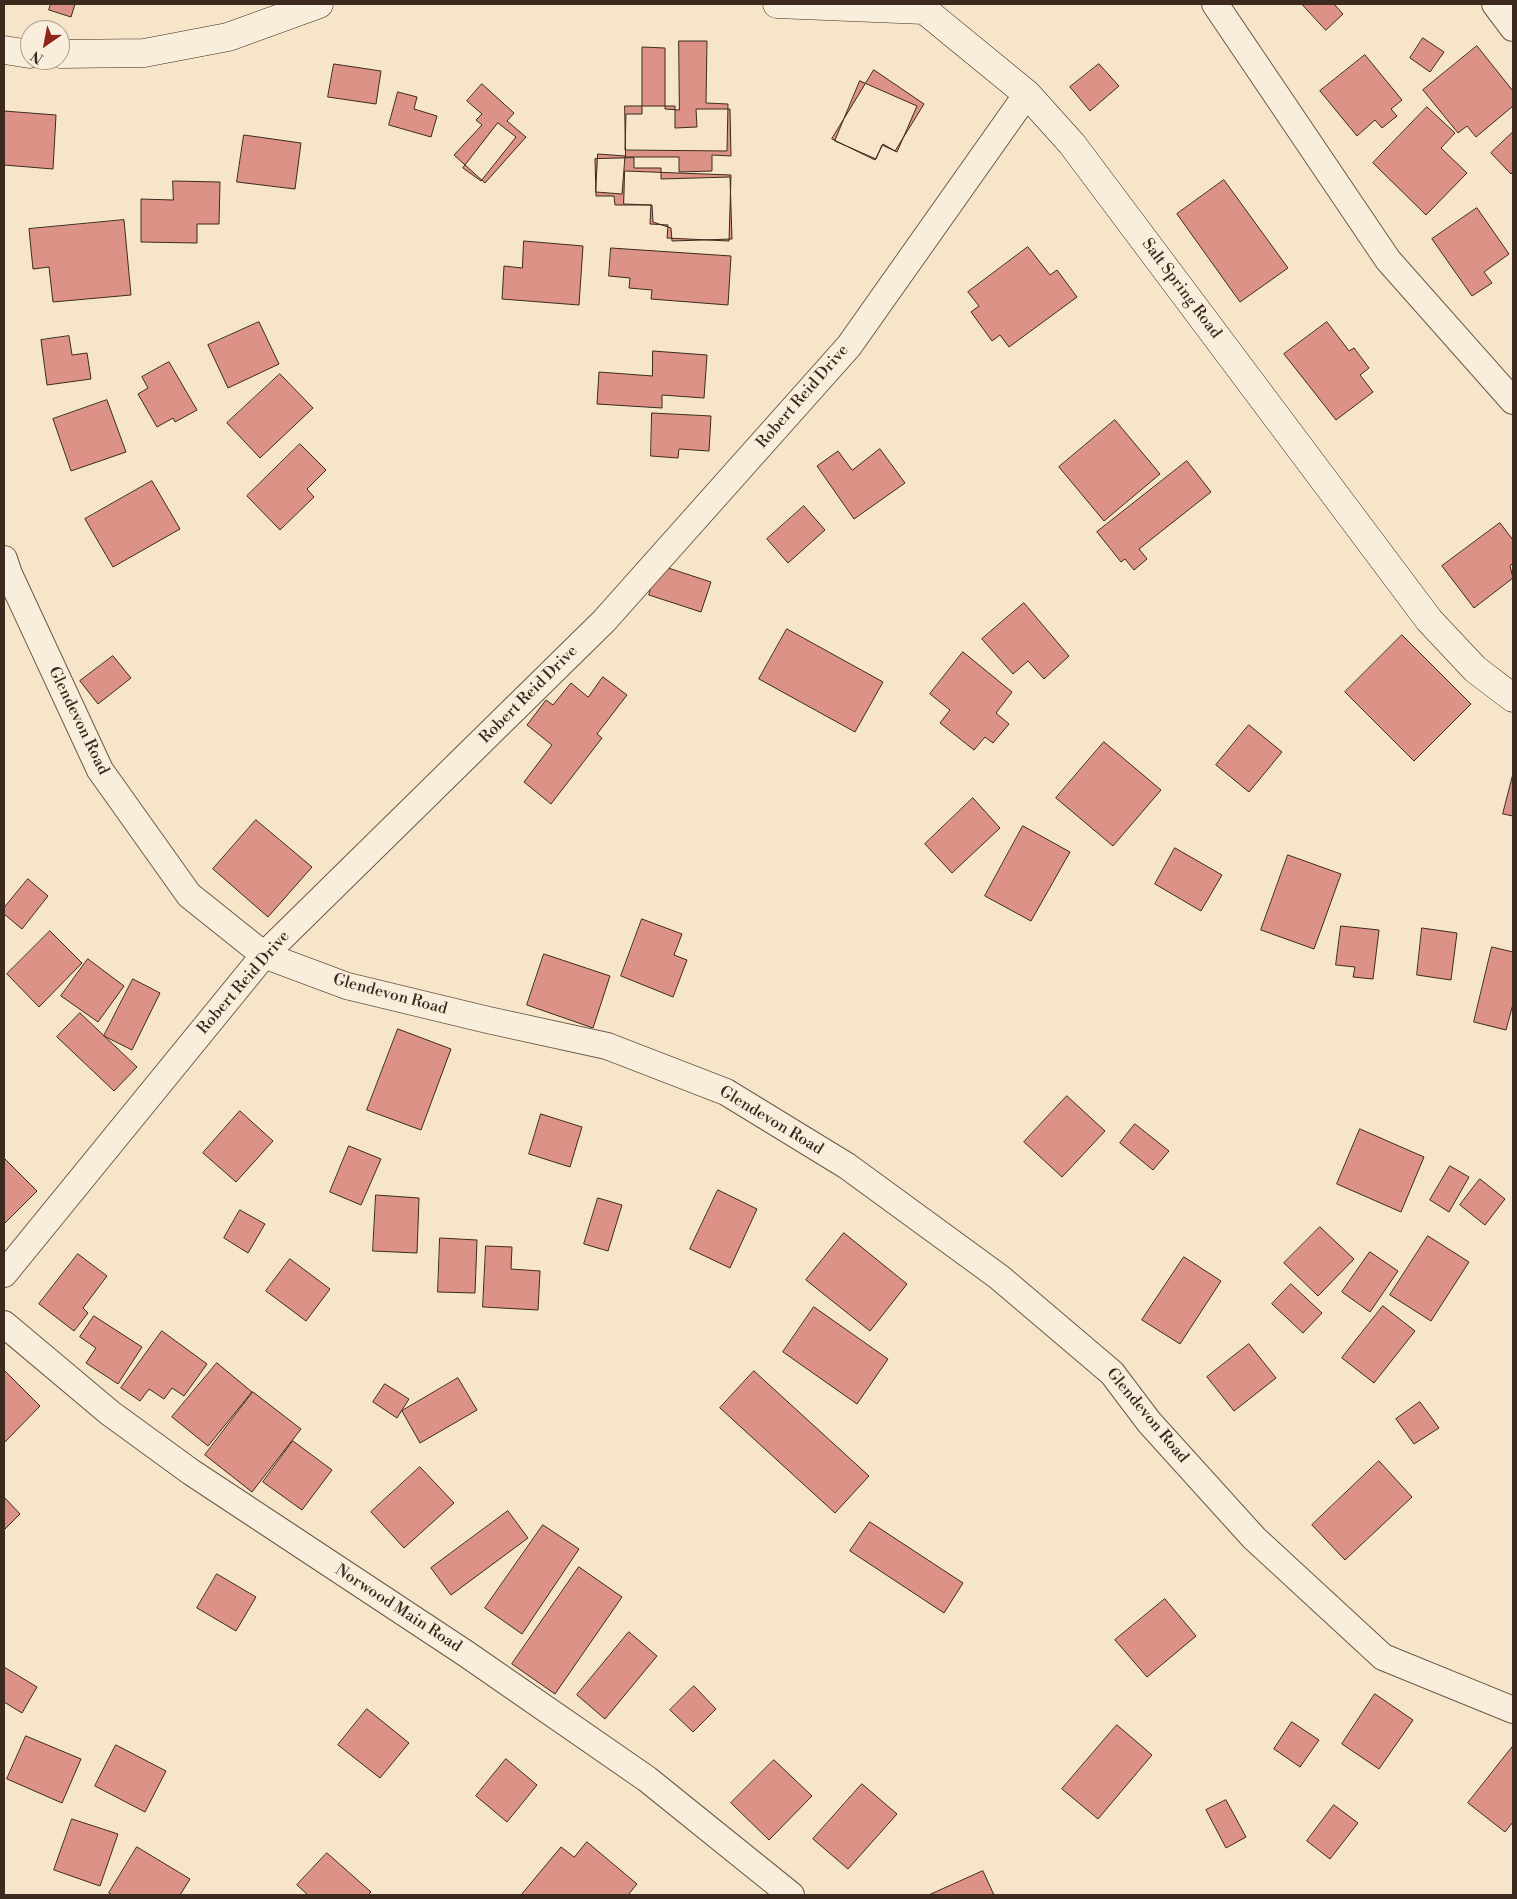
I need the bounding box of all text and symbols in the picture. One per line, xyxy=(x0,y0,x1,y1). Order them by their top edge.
north arrow xyxy=(20,20,70,70)
text: N xyxy=(28,46,47,67)
street label: Salt Spring Road xyxy=(1137,235,1225,343)
street label: Robert Reid Drive xyxy=(753,341,853,453)
street label: Robert Reid Drive xyxy=(476,642,582,748)
street label: Glendevon Road xyxy=(44,664,112,778)
street label: Robert Reid Drive xyxy=(194,927,294,1039)
street label: Glendevon Road xyxy=(331,970,449,1020)
street label: Glendevon Road xyxy=(716,1082,826,1160)
street label: Glendevon Road xyxy=(1102,1365,1192,1467)
street label: Norwood Main Road xyxy=(331,1561,465,1657)

